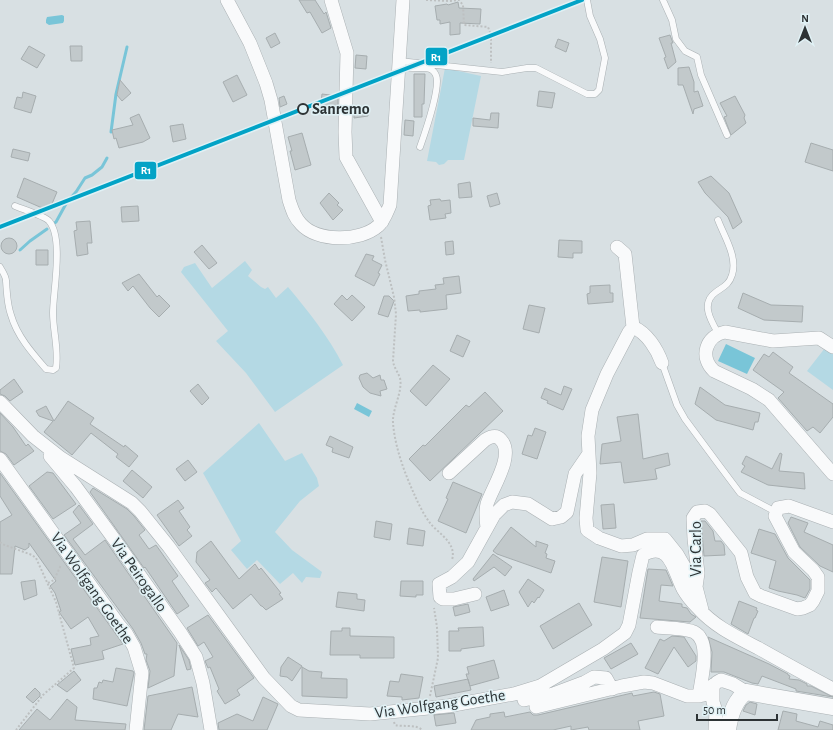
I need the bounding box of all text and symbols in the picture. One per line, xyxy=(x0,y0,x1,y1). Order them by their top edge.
north arrow xyxy=(785,8,825,48)
text: N xyxy=(801,13,809,24)
line badge: R1 xyxy=(425,47,448,66)
text: R1 xyxy=(431,52,441,63)
place label: Sanremo xyxy=(312,101,370,117)
marker: Sanremo xyxy=(297,103,309,115)
line badge: R1 xyxy=(134,161,157,180)
text: R1 xyxy=(141,165,151,176)
street label: Via Carlo xyxy=(688,521,704,577)
street label: Via Wolfgang Goethe xyxy=(48,529,136,647)
street label: Via Peirogallo xyxy=(108,535,170,615)
street label: Via Wolfgang Goethe xyxy=(374,687,506,721)
scale bar xyxy=(697,696,777,722)
text: 50 m xyxy=(703,704,726,716)

